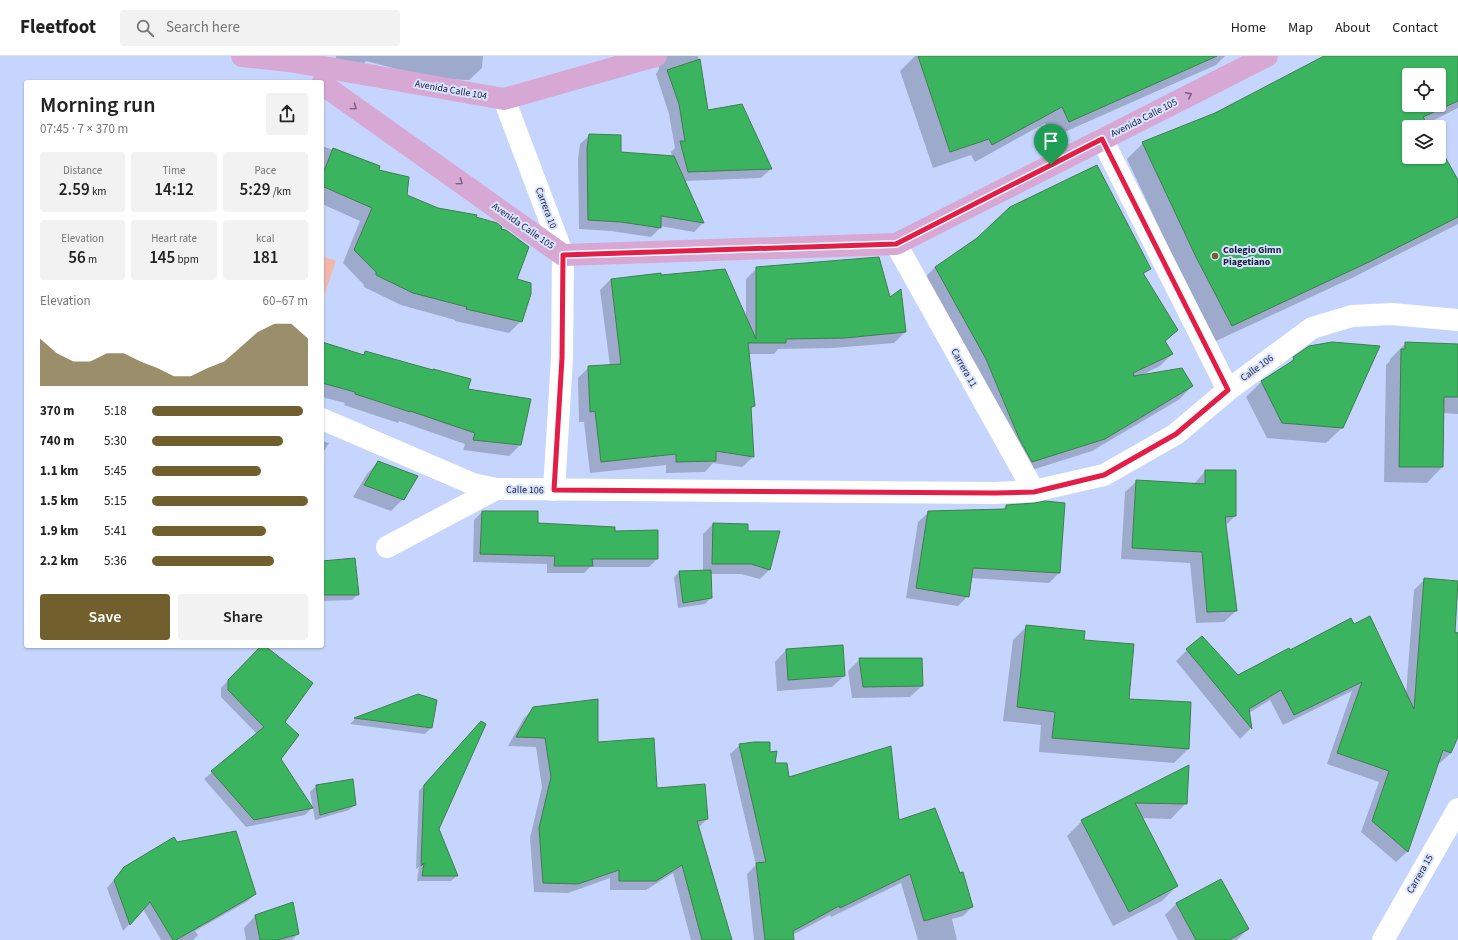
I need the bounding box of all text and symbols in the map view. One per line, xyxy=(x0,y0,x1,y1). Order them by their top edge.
search box xyxy=(120,10,400,46)
text: Fleetfoot xyxy=(20,14,96,41)
icon: search xyxy=(134,17,156,39)
text: Search here xyxy=(166,17,240,38)
text: Home xyxy=(1231,18,1266,38)
text: Map xyxy=(1288,18,1313,38)
text: About xyxy=(1335,18,1370,38)
text: Contact xyxy=(1392,18,1438,38)
map controls xyxy=(1402,68,1446,164)
button: locate xyxy=(1402,68,1446,112)
street label: Avenida Calle 104 xyxy=(414,77,488,103)
text: Morning run xyxy=(40,89,156,121)
one-way arrow xyxy=(1185,92,1192,100)
button: share xyxy=(266,93,308,135)
street label: Avenida Calle 105 xyxy=(1108,95,1180,141)
one-way arrow xyxy=(350,102,357,110)
text: 07:45 · 7 × 370 m xyxy=(40,120,128,138)
button: layers xyxy=(1402,120,1446,164)
pin xyxy=(1034,124,1068,165)
icon: arrive xyxy=(1040,130,1062,152)
text: Distance xyxy=(63,163,102,178)
text: Time xyxy=(162,163,186,178)
text: Pace xyxy=(255,163,276,178)
one-way arrow xyxy=(456,177,463,185)
text: 2.59 xyxy=(59,178,90,202)
text: 14:12 xyxy=(154,178,194,202)
text: 5:29 xyxy=(240,178,270,202)
text: km xyxy=(90,184,106,199)
text: /km xyxy=(270,184,291,199)
street label: Carrera 10 xyxy=(532,186,560,230)
street label: Avenida Calle 105 xyxy=(489,199,557,253)
text: Elevation xyxy=(61,231,104,246)
text: Heart rate xyxy=(151,231,197,246)
text: kcal xyxy=(256,231,275,246)
place label: Colegio Gimn Piagetiano xyxy=(1223,243,1282,269)
text: 56 xyxy=(68,246,86,270)
text: 145 xyxy=(149,246,175,270)
text: 181 xyxy=(252,246,278,270)
marker: Colegio Gimn Piagetiano xyxy=(1210,251,1220,261)
text: m xyxy=(86,252,97,267)
text: bpm xyxy=(175,252,199,267)
text: Elevation xyxy=(40,292,91,310)
text: 60–67 m xyxy=(263,292,308,310)
street label: Carrera 11 xyxy=(948,346,981,390)
street label: Calle 106 xyxy=(1238,351,1276,385)
text: 370 m xyxy=(40,402,74,420)
text: 5:18 xyxy=(104,402,127,420)
text: 740 m xyxy=(40,432,74,450)
text: 5:30 xyxy=(104,432,127,450)
text: 1.1 km xyxy=(40,462,79,480)
text: 5:45 xyxy=(104,462,127,480)
street label: Calle 106 xyxy=(506,483,544,497)
text: 1.5 km xyxy=(40,492,79,510)
text: 5:15 xyxy=(104,492,127,510)
text: 1.9 km xyxy=(40,522,79,540)
text: 5:41 xyxy=(104,522,127,540)
text: 2.2 km xyxy=(40,552,79,570)
text: 5:36 xyxy=(104,552,127,570)
button: Save xyxy=(40,594,170,640)
button: Share xyxy=(178,594,308,640)
street label: Carrera 15 xyxy=(1403,852,1437,896)

